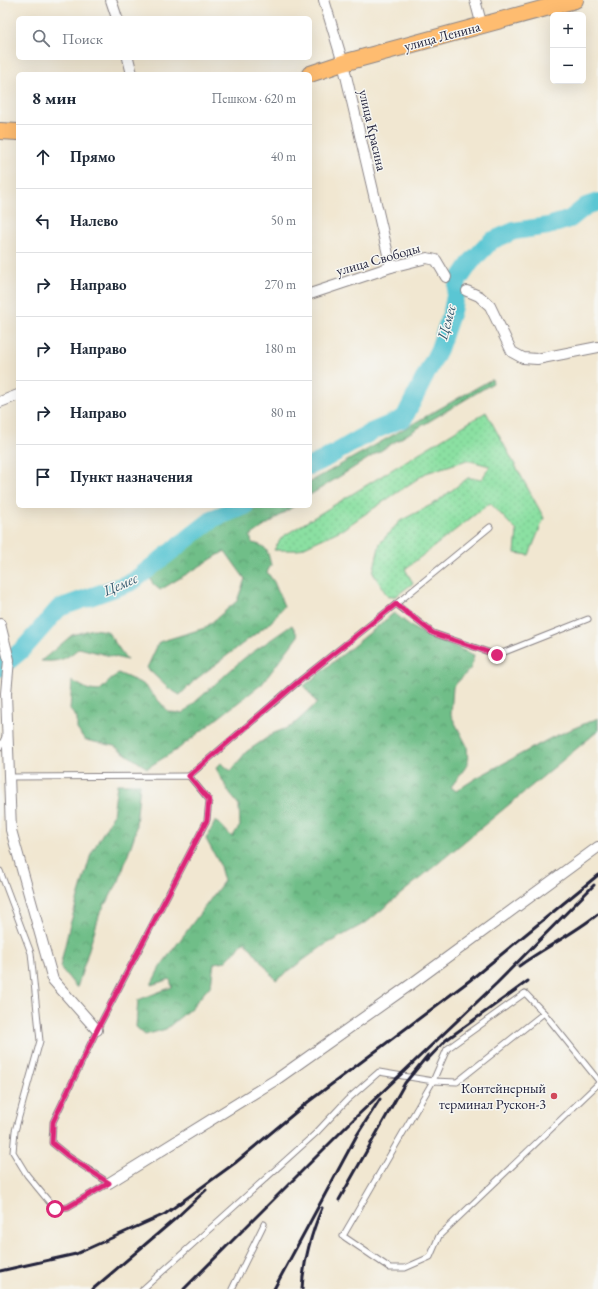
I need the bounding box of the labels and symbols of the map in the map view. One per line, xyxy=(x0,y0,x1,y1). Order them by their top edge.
street label: улица Ленина xyxy=(402,17,483,55)
street label: улица Красина xyxy=(355,88,391,173)
street label: улица Свободы xyxy=(334,238,422,280)
water label: Цемес xyxy=(432,302,460,343)
water label: Цемес xyxy=(99,568,140,600)
route end xyxy=(488,646,506,664)
place label: Контейнерный терминал Рускон-3 xyxy=(439,1079,547,1113)
marker: Контейнерный терминал Рускон-3 xyxy=(549,1091,559,1101)
route start xyxy=(46,1200,64,1218)

